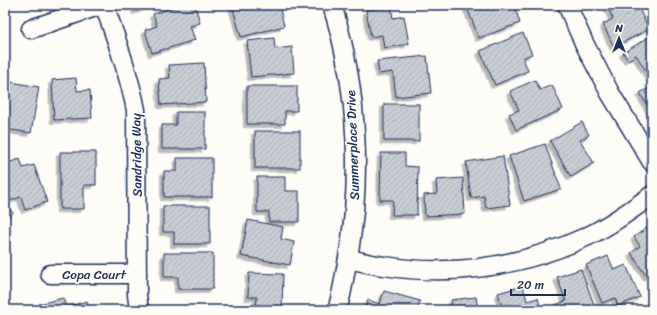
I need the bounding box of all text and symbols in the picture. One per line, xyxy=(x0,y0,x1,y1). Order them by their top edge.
north arrow xyxy=(599,18,639,58)
text: N xyxy=(614,19,623,38)
street label: Summerplace Drive xyxy=(339,90,366,200)
street label: Sandridge Way xyxy=(124,113,149,197)
street label: Copa Court xyxy=(62,263,127,286)
scale bar xyxy=(511,271,565,297)
text: 20 m xyxy=(517,274,544,296)

